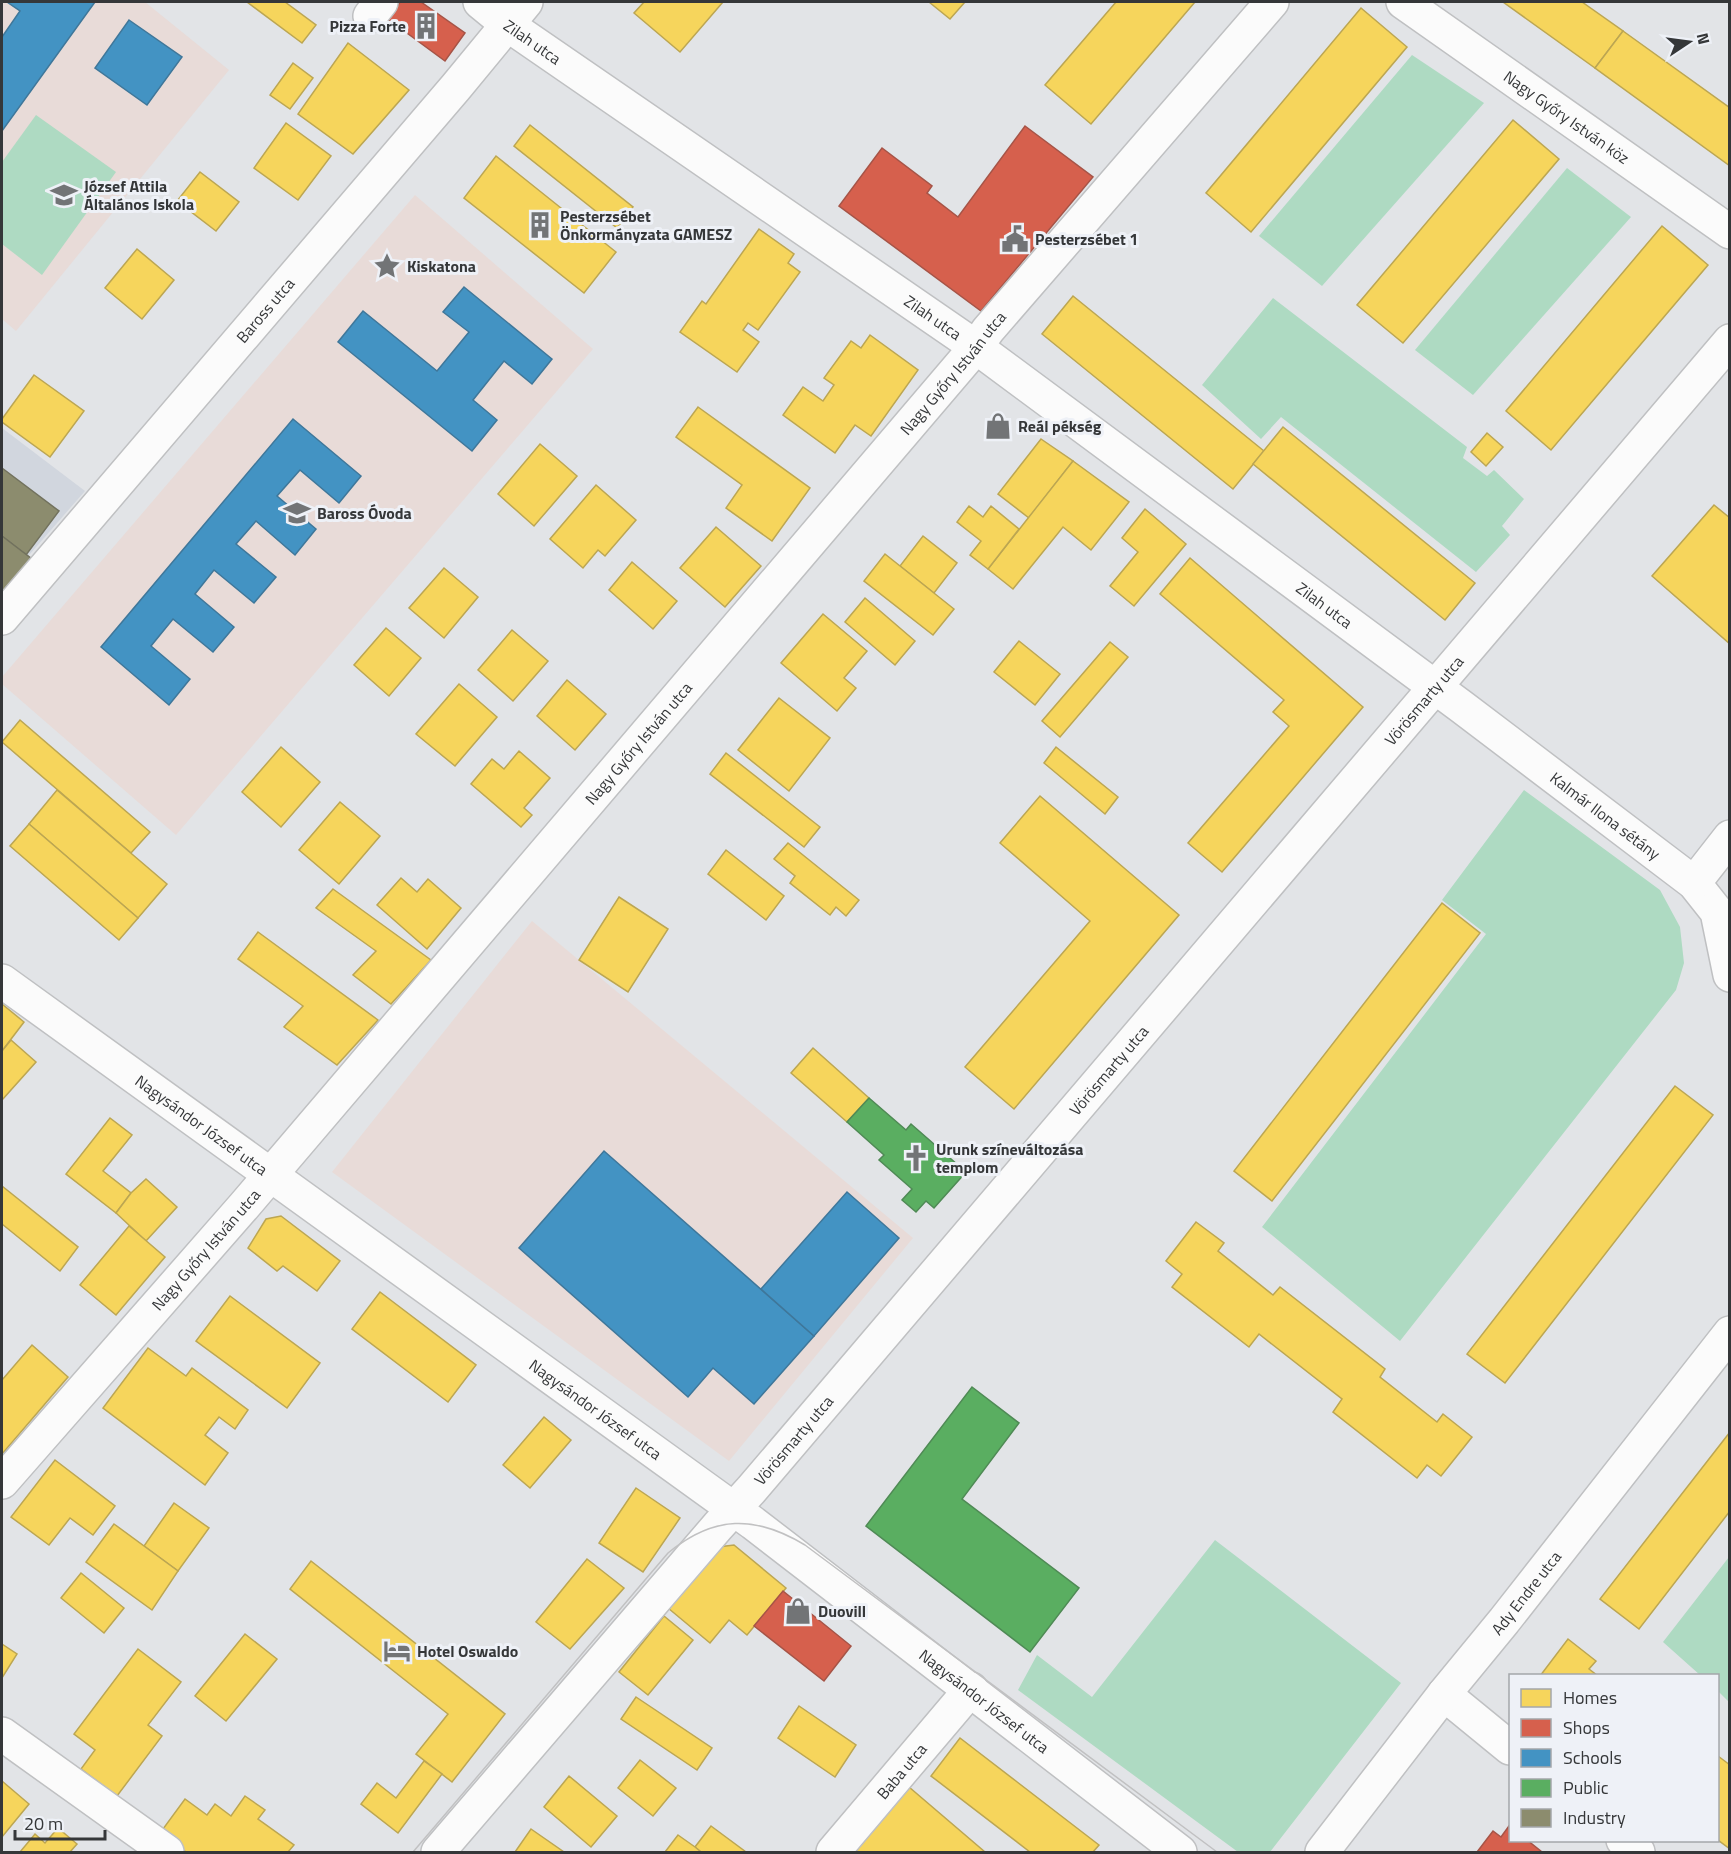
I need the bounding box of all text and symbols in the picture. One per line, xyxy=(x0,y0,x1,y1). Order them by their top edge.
building icon: Pizza Forte xyxy=(411,11,441,41)
north arrow xyxy=(1659,12,1719,72)
place label: Pizza Forte xyxy=(330,14,406,38)
street label: Zilah utca xyxy=(499,14,566,70)
text: N xyxy=(1691,31,1717,47)
street label: Nagy Győry István köz xyxy=(1499,64,1634,170)
place label: József Attila Általános Iskola xyxy=(84,174,194,216)
school or university icon: József Attila Általános Iskola xyxy=(49,180,79,210)
place label: Pesterzsébet Önkormányzata GAMESZ xyxy=(560,204,732,246)
building icon: Pesterzsébet Önkormányzata GAMESZ xyxy=(525,210,555,240)
public building icon: Pesterzsébet 1 xyxy=(1000,224,1030,254)
place label: Pesterzsébet 1 xyxy=(1035,227,1138,251)
place icon: Kiskatona xyxy=(372,251,402,281)
place label: Kiskatona xyxy=(407,254,476,278)
street label: Baross utca xyxy=(230,272,300,348)
street label: Zilah utca xyxy=(899,289,967,346)
street label: Nagy Győry István utca xyxy=(894,306,1011,440)
shop icon: Reál pékség xyxy=(983,411,1013,441)
place label: Reál pékség xyxy=(1018,414,1102,438)
school or university icon: Baross Óvoda xyxy=(282,498,312,528)
place label: Baross Óvoda xyxy=(317,501,412,525)
street label: Zilah utca xyxy=(1291,576,1358,634)
street label: Vörösmarty utca xyxy=(1379,650,1469,751)
street label: Nagy Győry István utca xyxy=(579,677,698,810)
street label: Kalmár Ilona sétány xyxy=(1545,766,1666,866)
street label: Vörösmarty utca xyxy=(1063,1020,1154,1121)
street label: Nagysándor József utca xyxy=(130,1069,273,1181)
place label: Urunk színeváltozása templom xyxy=(936,1137,1084,1179)
church icon: Urunk színeváltozása templom xyxy=(901,1143,931,1173)
street label: Nagy Győry István utca xyxy=(146,1183,266,1316)
street label: Nagysándor József utca xyxy=(524,1353,667,1465)
street label: Vörösmarty utca xyxy=(748,1390,839,1490)
street label: Ady Endre utca xyxy=(1485,1546,1567,1640)
shop icon: Duovill xyxy=(783,1596,813,1626)
place label: Duovill xyxy=(818,1599,866,1623)
hotel icon: Hotel Oswaldo xyxy=(382,1636,412,1666)
place label: Hotel Oswaldo xyxy=(417,1639,518,1663)
street label: Nagysándor József utca xyxy=(914,1643,1054,1759)
legend xyxy=(1509,1674,1719,1842)
text: Homes xyxy=(1563,1684,1617,1711)
text: Shops xyxy=(1563,1714,1610,1741)
street label: Baba utca xyxy=(871,1738,932,1804)
text: Schools xyxy=(1563,1744,1622,1771)
text: Public xyxy=(1563,1774,1609,1801)
scale bar xyxy=(15,1803,105,1841)
text: Industry xyxy=(1563,1804,1626,1831)
text: 20 m xyxy=(24,1810,63,1837)

